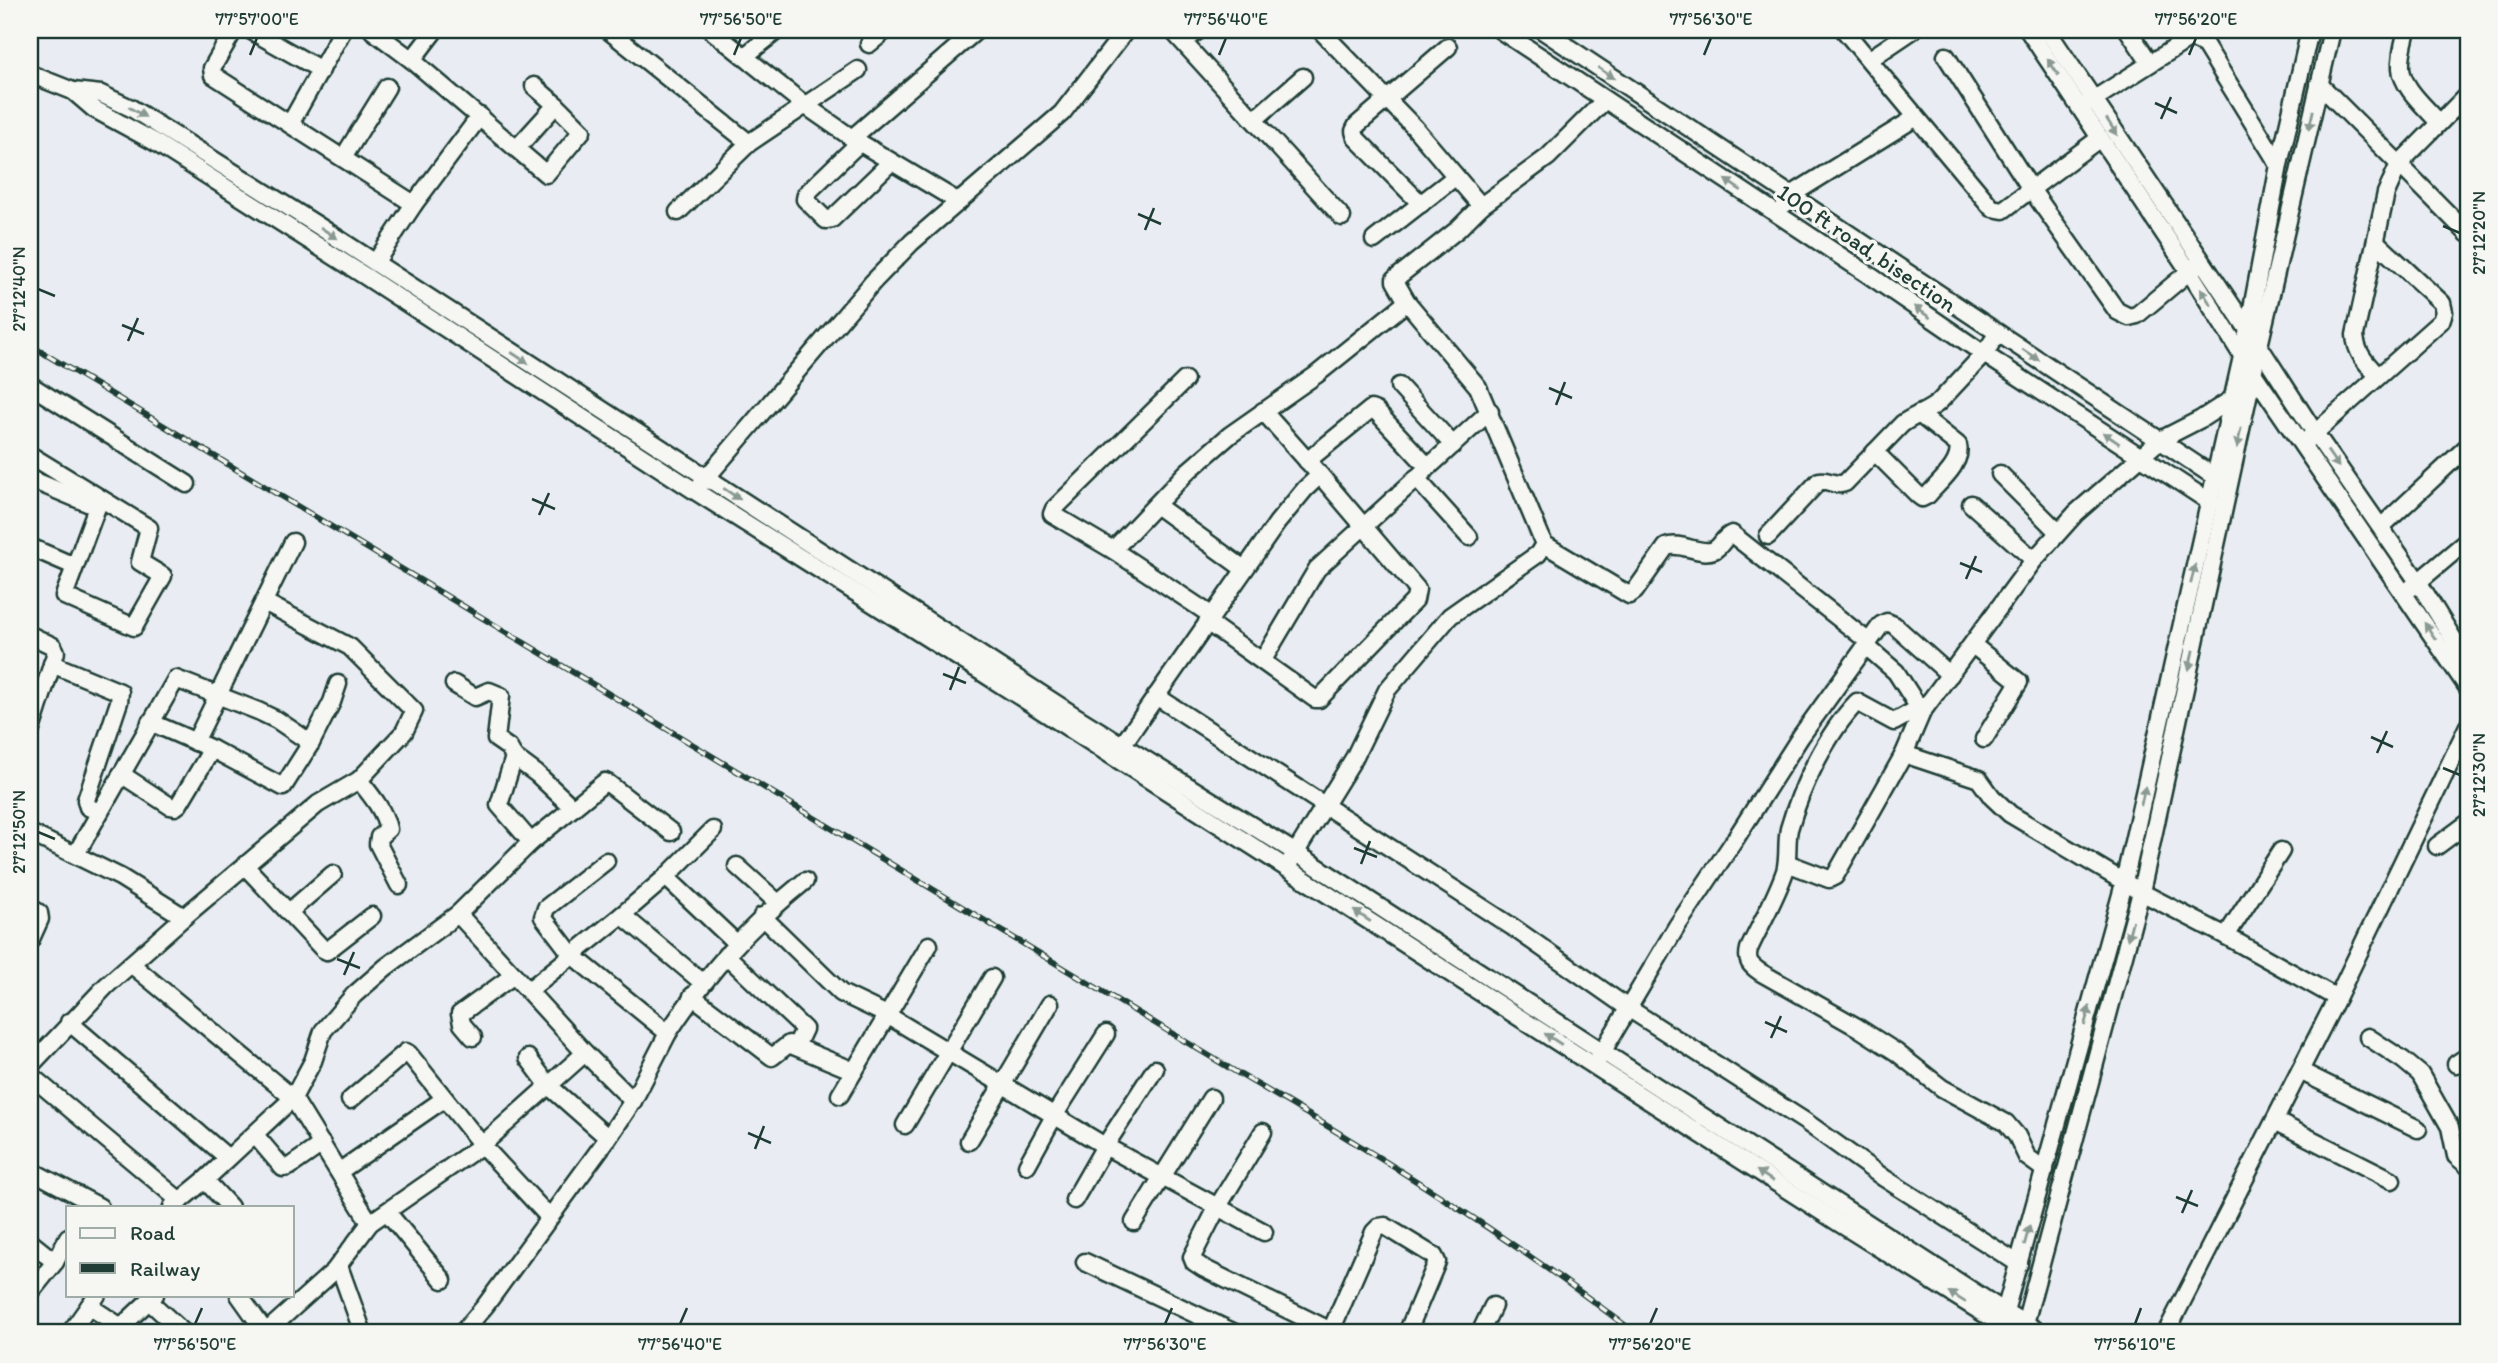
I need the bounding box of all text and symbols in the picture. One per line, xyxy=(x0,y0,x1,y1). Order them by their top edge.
text: 77°57'00"E xyxy=(215,8,299,30)
text: 77°56'50"E xyxy=(700,8,782,30)
text: 77°56'40"E xyxy=(1184,8,1268,30)
text: 77°56'30"E xyxy=(1670,8,1753,30)
text: 77°56'20"E xyxy=(2155,8,2237,30)
one-way arrow xyxy=(2046,58,2060,76)
one-way arrow xyxy=(1597,66,1615,80)
one-way arrow xyxy=(127,106,146,118)
one-way arrow xyxy=(2305,109,2316,131)
one-way arrow xyxy=(2106,117,2119,137)
one-way arrow xyxy=(1724,178,1742,192)
street label: 100 ft road, bisection xyxy=(1772,178,1962,318)
text: 27°12'20"N xyxy=(2468,191,2490,275)
one-way arrow xyxy=(319,227,339,240)
text: 27°12'40"N xyxy=(8,246,30,332)
one-way arrow xyxy=(2199,288,2212,307)
one-way arrow xyxy=(1913,305,1931,319)
one-way arrow xyxy=(2022,349,2041,362)
one-way arrow xyxy=(510,351,530,364)
one-way arrow xyxy=(2234,427,2245,449)
one-way arrow xyxy=(2101,432,2121,445)
one-way arrow xyxy=(2326,450,2340,468)
one-way arrow xyxy=(722,487,742,500)
one-way arrow xyxy=(2188,563,2199,585)
one-way arrow xyxy=(2423,622,2437,640)
one-way arrow xyxy=(2185,649,2196,671)
text: 27°12'30"N xyxy=(2468,733,2490,817)
one-way arrow xyxy=(2138,785,2149,807)
text: 27°12'50"N xyxy=(8,790,30,874)
one-way arrow xyxy=(1352,910,1371,923)
one-way arrow xyxy=(2124,919,2135,941)
one-way arrow xyxy=(2082,1005,2093,1027)
one-way arrow xyxy=(1543,1033,1563,1046)
one-way arrow xyxy=(1755,1169,1775,1182)
legend xyxy=(66,1206,294,1296)
text: Road xyxy=(130,1220,176,1245)
one-way arrow xyxy=(2022,1224,2033,1246)
text: Railway xyxy=(130,1256,200,1281)
one-way arrow xyxy=(1948,1291,1967,1304)
text: 77°56'50"E xyxy=(154,1333,236,1355)
text: 77°56'40"E xyxy=(638,1333,722,1355)
text: 77°56'30"E xyxy=(1124,1333,1207,1355)
text: 77°56'20"E xyxy=(1609,1333,1691,1355)
text: 77°56'10"E xyxy=(2094,1333,2176,1355)

